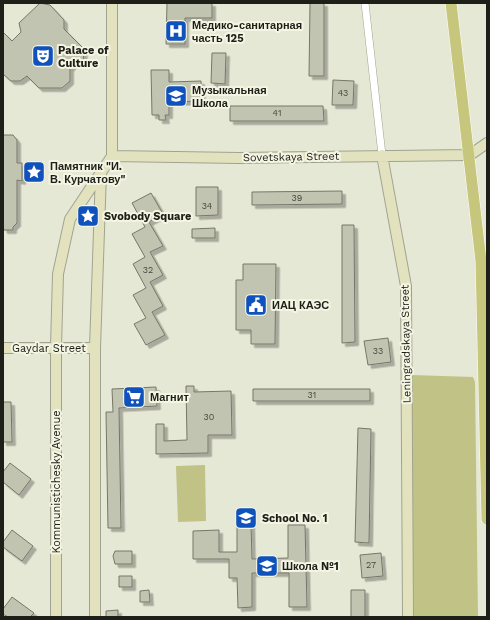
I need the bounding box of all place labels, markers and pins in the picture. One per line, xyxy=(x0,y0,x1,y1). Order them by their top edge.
hospital icon: Медико-санитарная часть 125 xyxy=(163,18,189,44)
place label: Медико-санитарная часть 125 xyxy=(192,19,302,45)
theatre icon: Palace of Culture xyxy=(30,43,56,69)
place label: Palace of Culture xyxy=(58,44,109,70)
school or university icon: Музыкальная Школа xyxy=(163,83,189,109)
place label: Музыкальная Школа xyxy=(192,84,267,110)
place icon: Памятник "И. В. Курчатову" xyxy=(21,159,47,185)
place label: Памятник "И. В. Курчатову" xyxy=(50,160,125,186)
place icon: Svobody Square xyxy=(75,203,101,229)
place label: Svobody Square xyxy=(104,210,191,223)
public building icon: ИАЦ КАЭС xyxy=(243,292,269,318)
place label: ИАЦ КАЭС xyxy=(272,299,329,312)
supermarket icon: Магнит xyxy=(121,384,147,410)
place label: Магнит xyxy=(150,391,189,404)
school or university icon: School No. 1 xyxy=(233,505,259,531)
place label: School No. 1 xyxy=(262,512,327,525)
school or university icon: Школа №1 xyxy=(254,553,280,579)
place label: Школа №1 xyxy=(282,560,339,573)

